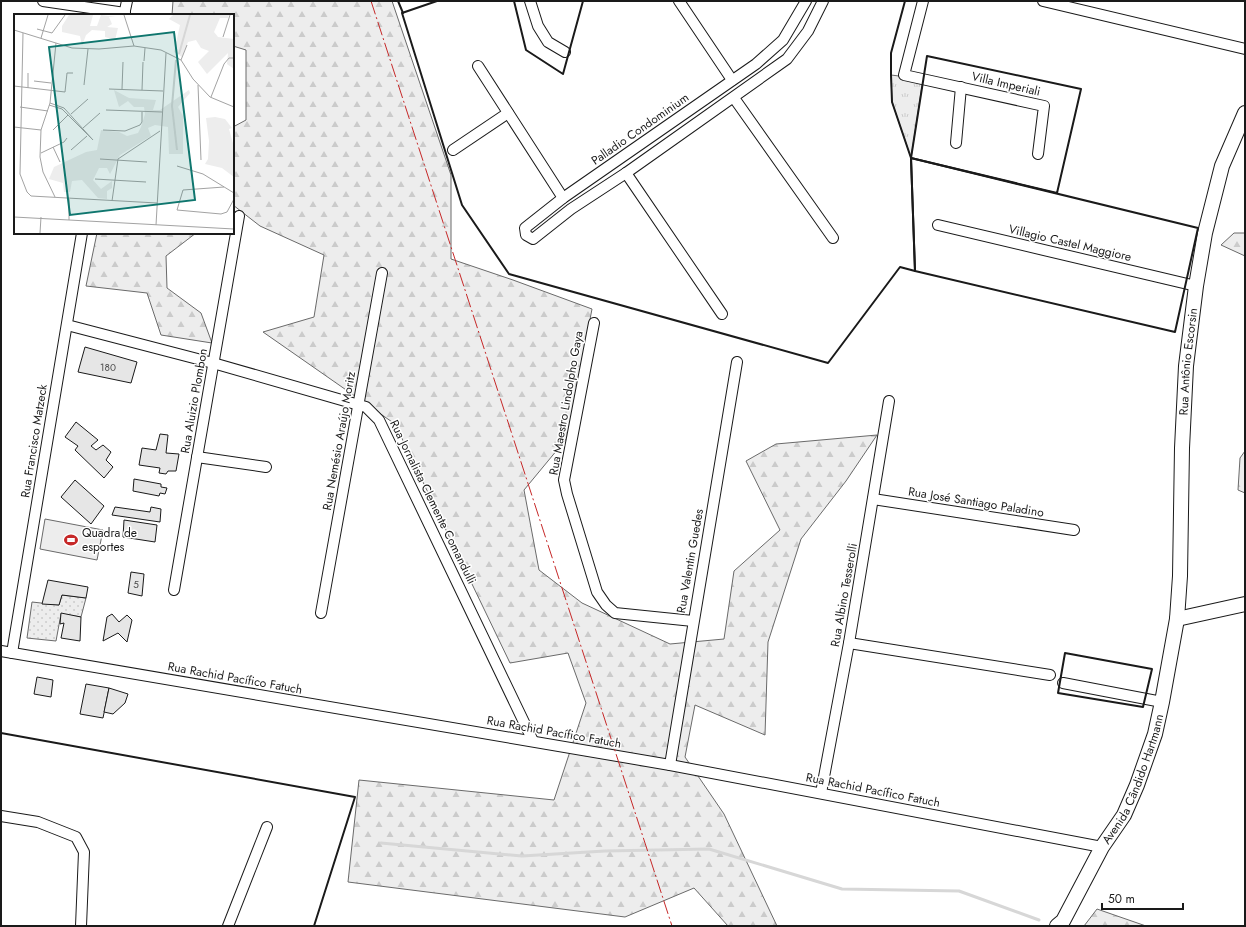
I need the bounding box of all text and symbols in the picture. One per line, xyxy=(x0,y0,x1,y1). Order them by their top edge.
inset map xyxy=(14,14,234,234)
street label: Villa Imperiali xyxy=(970,67,1042,101)
street label: Palladio Condominium xyxy=(588,89,692,169)
street label: Villagio Castel Maggiore xyxy=(1007,220,1133,266)
street label: Rua Antônio Escorsin xyxy=(1175,307,1202,416)
street label: Rua Maestro Lindolpho Gaya xyxy=(544,329,588,477)
street label: Rua Aluizio Plombon xyxy=(176,347,212,455)
house number: 180 xyxy=(100,360,116,375)
street label: Rua Nemésio Araújo Moritz xyxy=(318,370,360,512)
street label: Rua Francisco Matzeck xyxy=(16,382,52,499)
street label: Rua Jornalista Clemente Comandulli xyxy=(385,417,481,587)
street label: Rua José Santiago Paladino xyxy=(907,482,1046,522)
street label: Rua Valentin Guedes xyxy=(672,507,708,615)
place label: Quadra de esportes xyxy=(82,524,137,556)
sports icon: Quadra de esportes xyxy=(63,532,79,548)
street label: Rua Albino Tesserolli xyxy=(826,542,862,648)
house number: 5 xyxy=(133,577,139,592)
street label: Rua Rachid Pacífico Fatuch xyxy=(166,657,304,699)
street label: Rua Rachid Pacífico Fatuch xyxy=(485,711,623,753)
street label: Avenida Cândido Hartmann xyxy=(1097,712,1168,848)
street label: Rua Rachid Pacífico Fatuch xyxy=(804,768,942,812)
scale bar xyxy=(1102,885,1183,911)
text: 50 m xyxy=(1108,890,1135,908)

